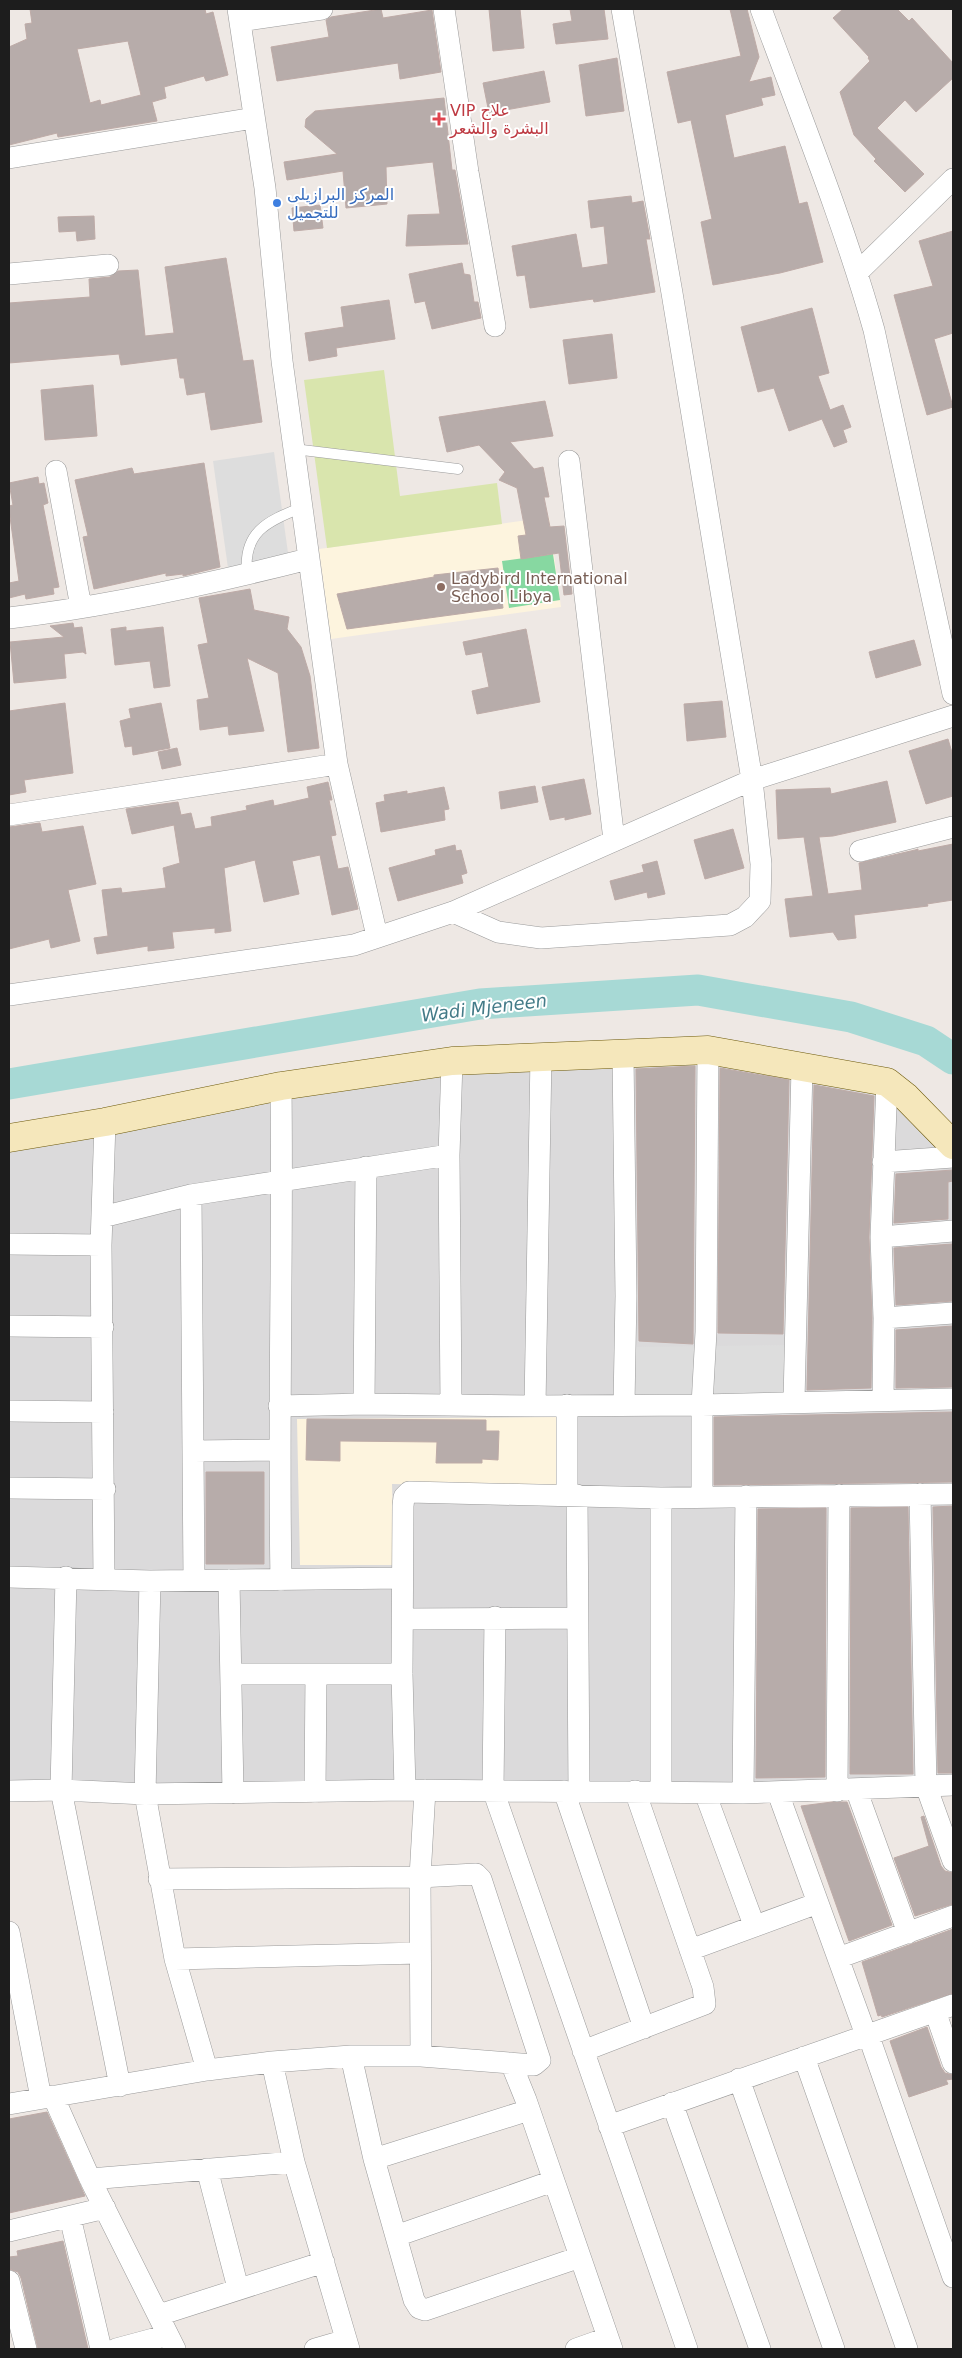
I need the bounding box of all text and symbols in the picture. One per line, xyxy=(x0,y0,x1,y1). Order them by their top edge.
place label: VIP علاج البشرة والشعر xyxy=(449,101,549,139)
marker: VIP علاج البشرة والشعر xyxy=(432,112,446,126)
place label: المركز البرازيلى للتجميل xyxy=(287,185,394,222)
marker: المركز البرازيلى للتجميل xyxy=(271,197,283,209)
place label: Ladybird International School Libya xyxy=(451,569,628,606)
marker: Ladybird International School Libya xyxy=(435,581,447,593)
water label: Wadi Mjeneen xyxy=(420,989,548,1026)

